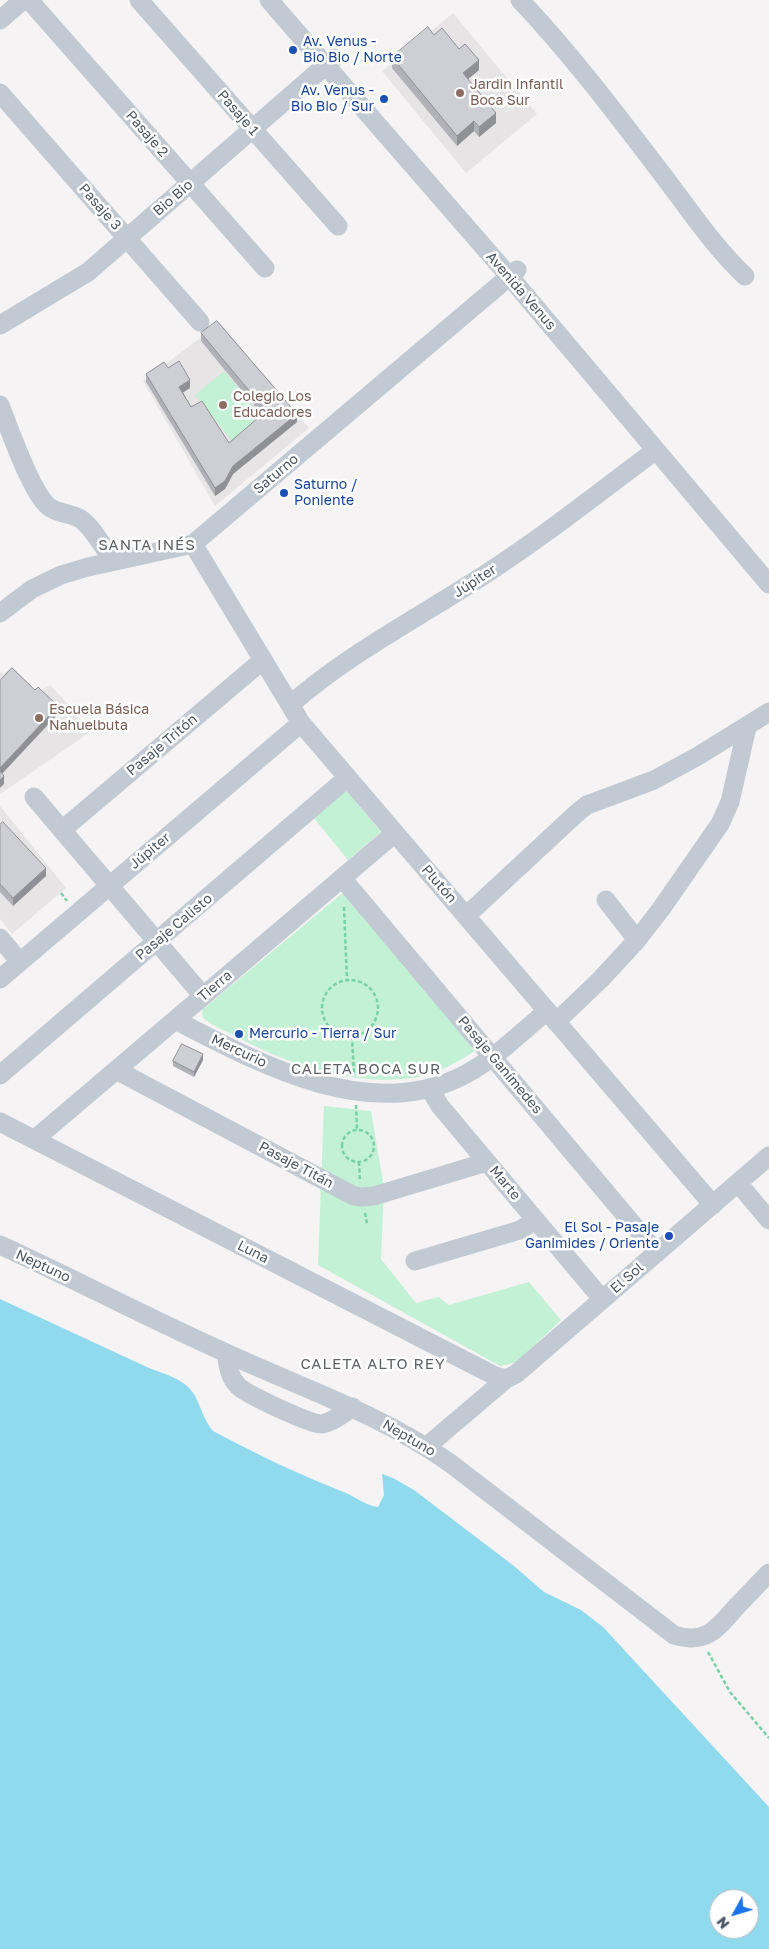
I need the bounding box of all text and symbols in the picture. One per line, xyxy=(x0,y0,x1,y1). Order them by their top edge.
place label: Av. Venus - Bio Bio / Norte xyxy=(303,34,402,66)
marker: Av. Venus - Bio Bio / Norte xyxy=(287,44,299,56)
place label: Jardin Infantil Boca Sur xyxy=(470,77,564,110)
place label: Av. Venus - Bio Bio / Sur xyxy=(291,83,374,115)
street label: Pasaje 1 xyxy=(214,87,262,139)
marker: Jardin Infantil Boca Sur xyxy=(454,87,466,99)
marker: Av. Venus - Bio Bio / Sur xyxy=(378,93,390,105)
street label: Pasaje 2 xyxy=(122,107,172,161)
street label: Bio Bio xyxy=(150,176,196,220)
street label: Pasaje 3 xyxy=(75,180,125,234)
street label: Avenida Venus xyxy=(483,249,559,333)
place label: Colegio Los Educadores xyxy=(233,389,312,422)
marker: Colegio Los Educadores xyxy=(217,399,229,411)
street label: Saturno xyxy=(250,450,302,498)
place label: Saturno / Poniente xyxy=(294,477,357,510)
marker: Saturno / Poniente xyxy=(278,487,290,499)
district label: SANTA INÉS xyxy=(97,536,197,554)
street label: Júpiter xyxy=(450,561,500,601)
place label: Escuela Básica Nahuelbuta xyxy=(49,702,149,734)
street label: Pasaje Tritón xyxy=(123,711,201,779)
marker: Escuela Básica Nahuelbuta xyxy=(33,712,45,724)
street label: Júpiter xyxy=(126,829,174,873)
street label: Plutón xyxy=(418,862,460,906)
street label: Pasaje Calisto xyxy=(132,890,216,964)
street label: Tierra xyxy=(195,967,235,1005)
street label: Pasaje Ganímedes xyxy=(454,1013,546,1117)
place label: Mercurio - Tierra / Sur xyxy=(249,1026,396,1042)
marker: Mercurio - Tierra / Sur xyxy=(233,1028,245,1040)
street label: Mercurio xyxy=(209,1031,269,1071)
district label: CALETA BOCA SUR xyxy=(289,1060,443,1078)
street label: Pasaje Titán xyxy=(256,1138,336,1192)
street label: Marte xyxy=(486,1163,524,1203)
place label: El Sol - Pasaje Ganimides / Oriente xyxy=(525,1220,659,1252)
marker: El Sol - Pasaje Ganimides / Oriente xyxy=(663,1230,675,1242)
street label: Luna xyxy=(235,1237,271,1267)
street label: Neptuno xyxy=(13,1246,73,1286)
street label: El Sol xyxy=(607,1259,647,1297)
district label: CALETA ALTO REY xyxy=(299,1355,447,1373)
street label: Neptuno xyxy=(379,1416,439,1460)
north arrow xyxy=(709,1889,759,1939)
text: N xyxy=(713,1914,733,1933)

